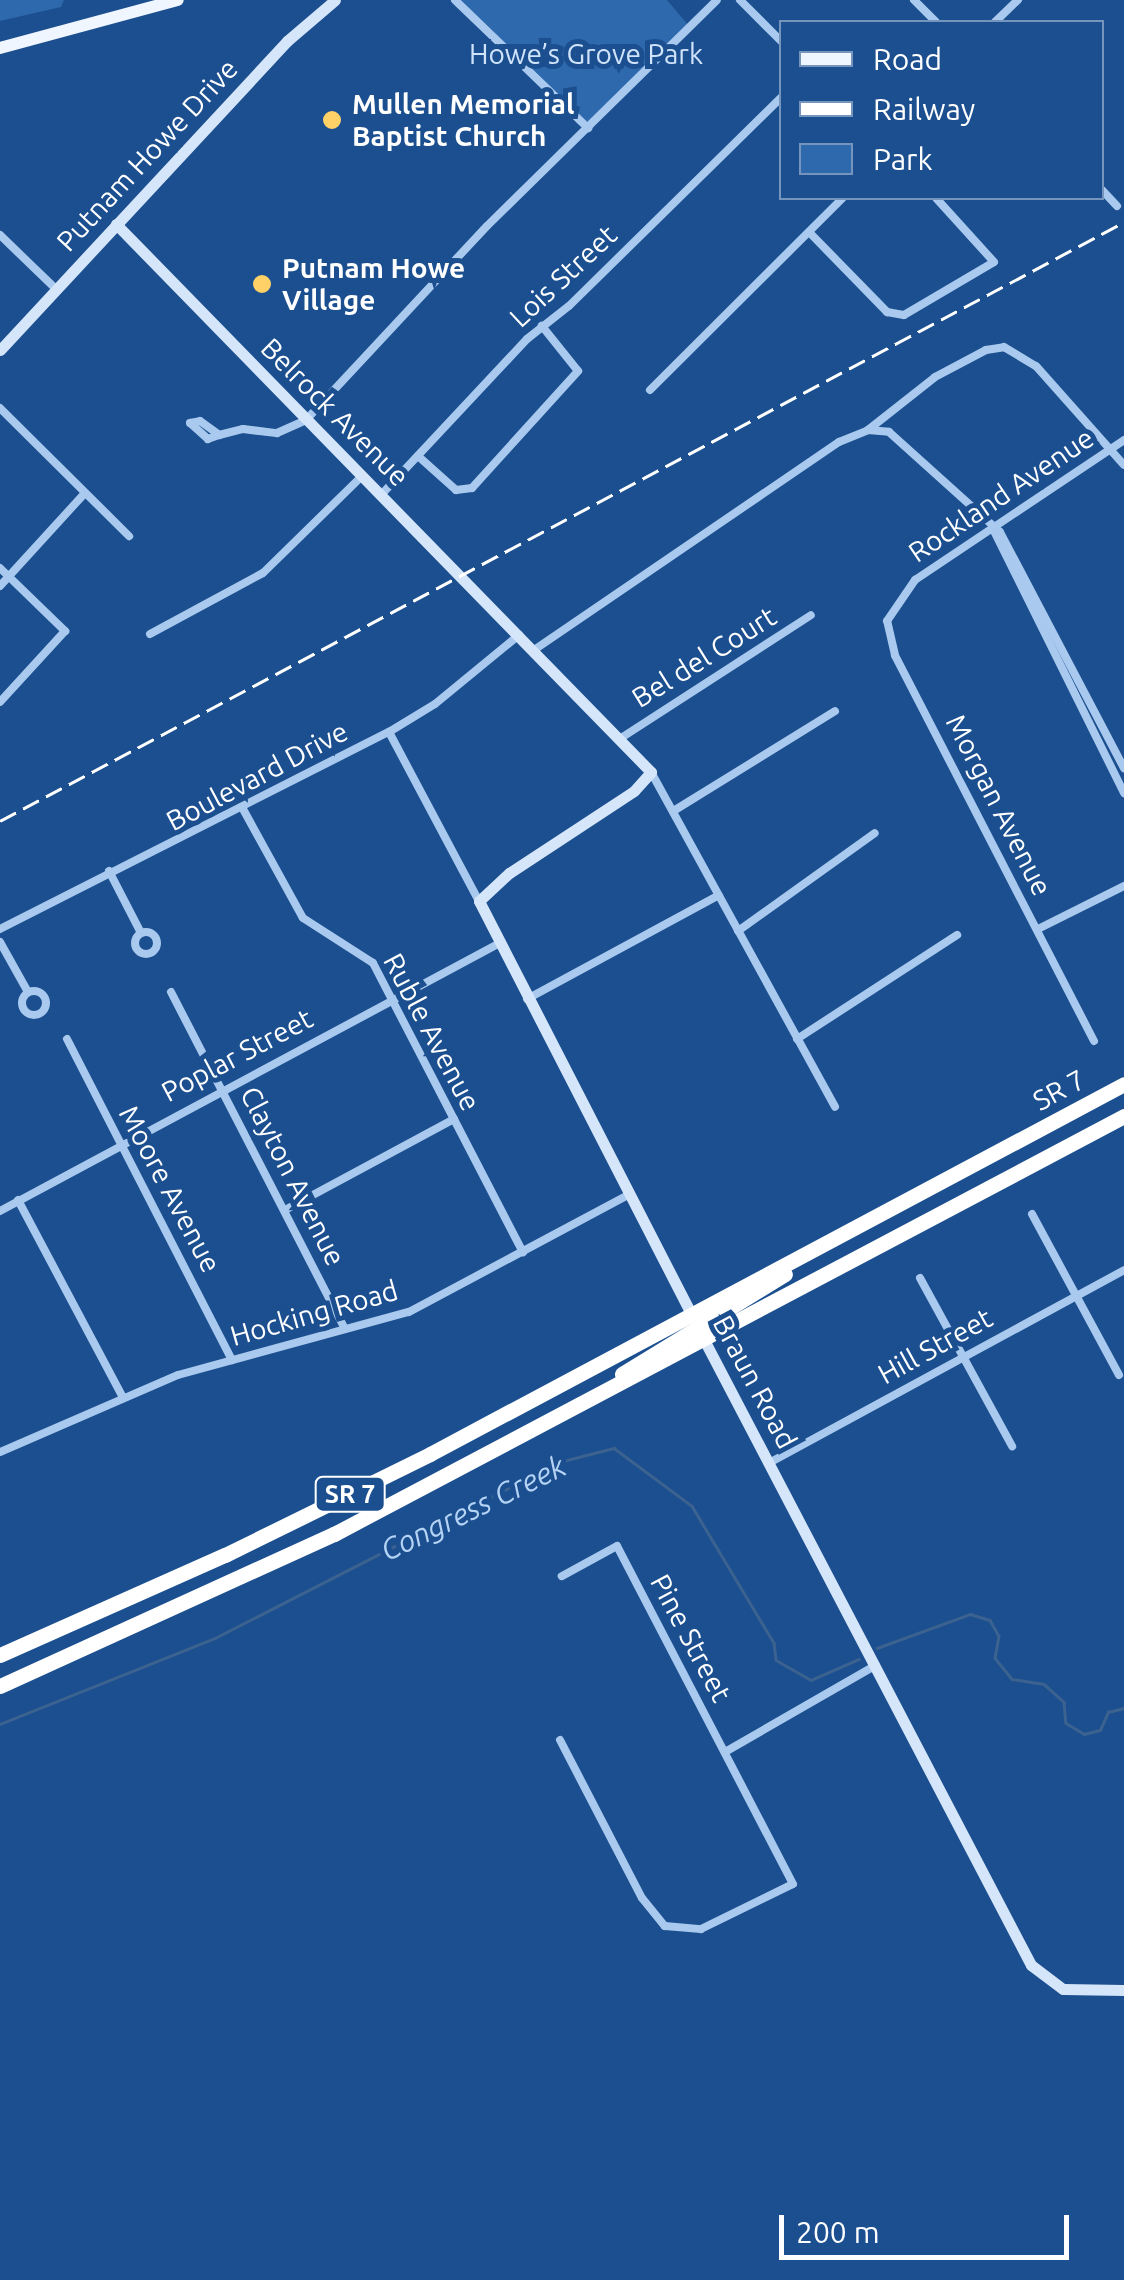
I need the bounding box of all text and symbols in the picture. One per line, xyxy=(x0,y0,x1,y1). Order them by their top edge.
legend xyxy=(779,20,1104,200)
park label: Howe’s Grove Park xyxy=(469,37,703,71)
text: Road xyxy=(873,42,942,76)
street label: Putnam Howe Drive xyxy=(49,52,245,258)
place label: Mullen Memorial Baptist Church xyxy=(352,87,574,153)
text: Railway xyxy=(873,92,975,126)
marker: Mullen Memorial Baptist Church xyxy=(321,109,343,131)
text: Park xyxy=(873,142,933,176)
street label: Lois Street xyxy=(502,218,624,334)
place label: Putnam Howe Village xyxy=(282,251,465,317)
marker: Putnam Howe Village xyxy=(251,273,273,295)
street label: Belrock Avenue xyxy=(254,331,416,493)
street label: Rockland Avenue xyxy=(902,421,1100,569)
street label: Bel del Court xyxy=(626,599,782,715)
street label: Morgan Avenue xyxy=(939,709,1059,901)
street label: Boulevard Drive xyxy=(161,714,353,838)
street label: Ruble Avenue xyxy=(376,948,488,1116)
street label: Poplar Street xyxy=(156,1001,318,1109)
street label: SR 7 xyxy=(1027,1062,1091,1118)
street label: Clayton Avenue xyxy=(233,1081,353,1271)
street label: Moore Avenue xyxy=(112,1100,228,1278)
street label: Hocking Road xyxy=(226,1273,402,1353)
street label: Hill Street xyxy=(872,1301,998,1391)
street label: Braun Road xyxy=(706,1310,804,1454)
water label: Congress Creek xyxy=(374,1448,572,1568)
road number: SR 7 xyxy=(312,1474,388,1514)
street label: Pine Street xyxy=(643,1568,739,1708)
scale bar xyxy=(784,2195,1074,2257)
text: 200 m xyxy=(796,2215,880,2249)

